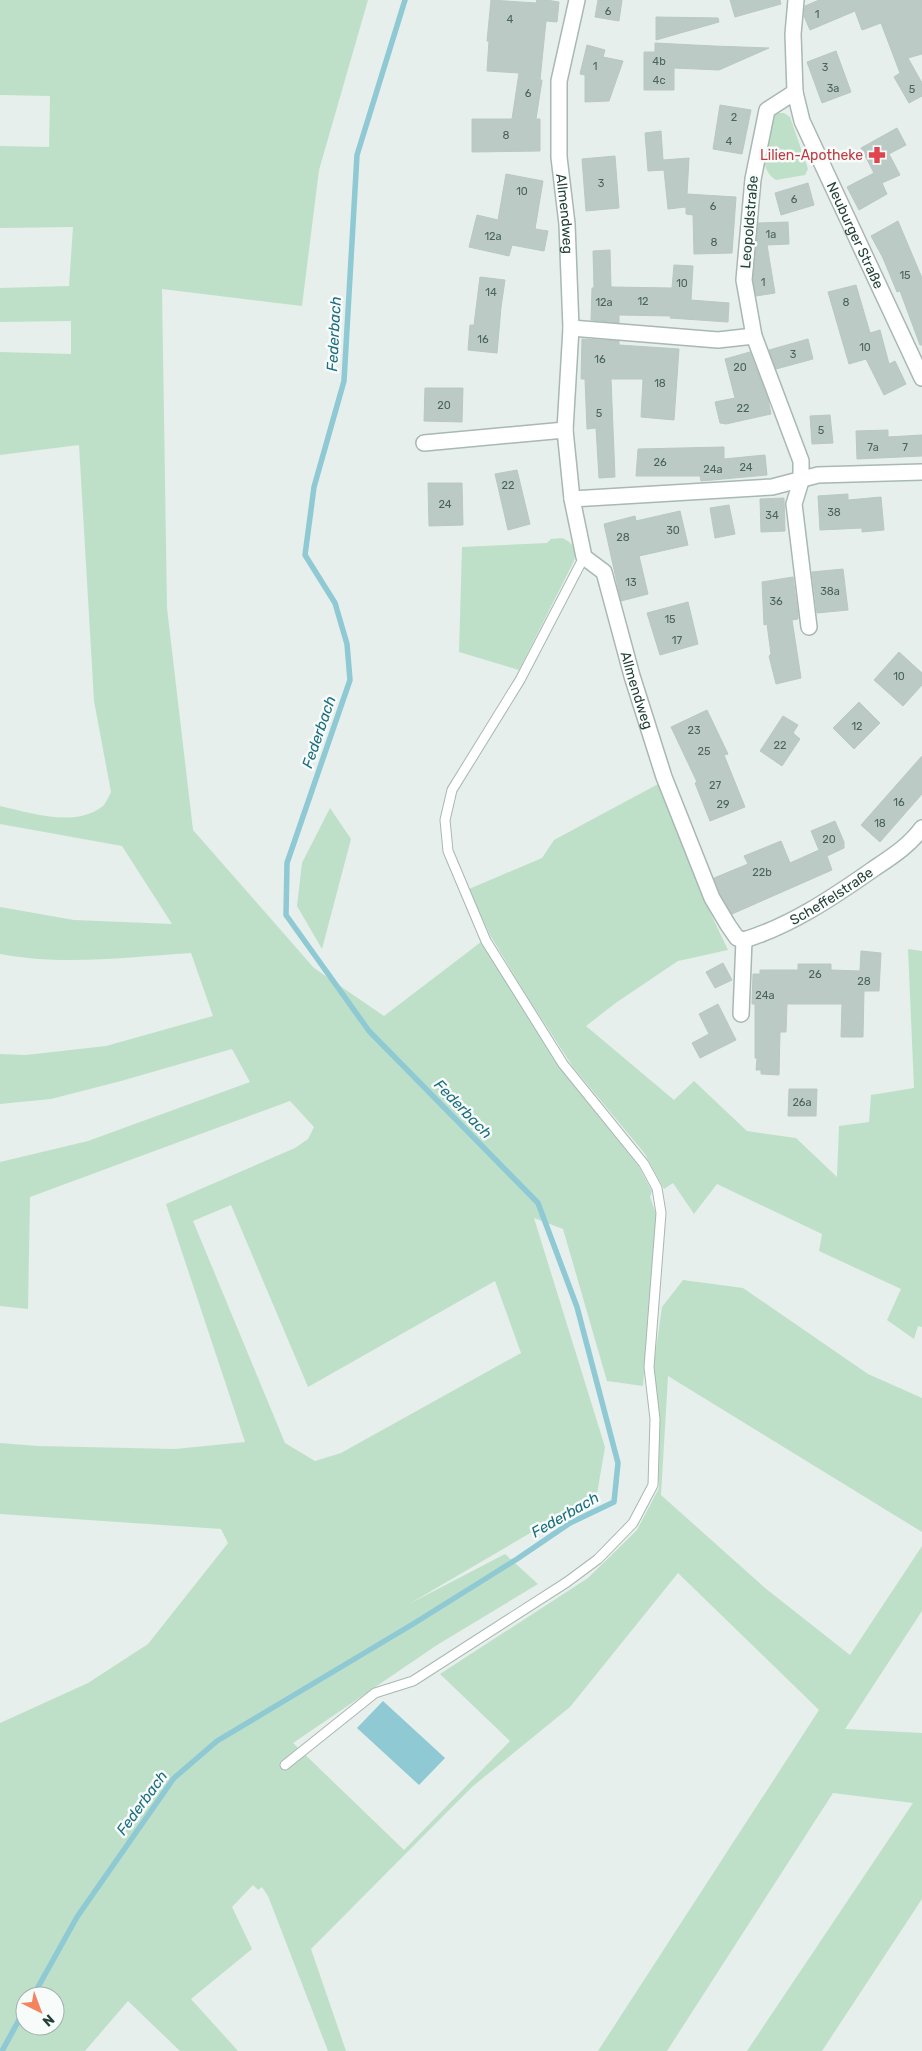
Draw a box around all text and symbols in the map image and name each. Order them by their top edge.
house number: 6 [605,5,612,18]
house number: 1 [815,8,819,21]
house number: 4 [507,13,514,26]
house number: 4b [652,55,666,68]
house number: 1 [593,60,597,73]
house number: 3 [822,61,829,74]
house number: 4c [653,74,665,87]
house number: 3a [827,82,839,95]
house number: 5 [909,83,916,96]
house number: 6 [525,87,532,100]
house number: 2 [731,111,737,124]
house number: 8 [503,129,510,142]
house number: 4 [726,135,733,148]
pharmacy icon: Lilien-Apotheke [867,145,887,165]
place label: Lilien-Apotheke [760,147,863,164]
street label: Allmendweg [552,173,576,254]
street label: Leopoldstraße [737,175,762,269]
house number: 3 [598,177,605,190]
street label: Neuburger Straße [823,179,887,292]
house number: 10 [516,185,528,198]
house number: 6 [791,193,798,206]
house number: 6 [710,200,717,213]
house number: 1a [766,228,776,241]
house number: 12a [484,230,502,243]
house number: 8 [711,236,718,249]
house number: 15 [899,269,911,282]
house number: 1 [761,276,765,289]
house number: 10 [676,277,688,290]
house number: 14 [485,286,497,299]
house number: 12 [637,295,649,308]
water label: Federbach [323,296,345,372]
house number: 12a [595,296,613,309]
house number: 8 [843,296,850,309]
house number: 16 [477,333,489,346]
house number: 10 [859,341,871,354]
house number: 3 [790,348,797,361]
house number: 16 [594,353,606,366]
house number: 20 [733,361,747,374]
house number: 18 [654,377,666,390]
house number: 20 [437,399,451,412]
house number: 22 [737,402,749,415]
house number: 5 [596,407,603,420]
house number: 5 [818,424,825,437]
house number: 7a [867,441,879,454]
house number: 7 [902,441,908,454]
house number: 26 [653,456,667,469]
house number: 24 [739,461,753,474]
house number: 24a [703,463,723,476]
house number: 22 [502,479,514,492]
house number: 24 [438,498,452,511]
house number: 38 [827,506,841,519]
house number: 34 [765,509,779,522]
house number: 30 [666,524,680,537]
house number: 28 [616,531,630,544]
house number: 13 [625,576,637,589]
house number: 38a [820,585,840,598]
house number: 36 [769,595,783,608]
house number: 15 [664,613,676,626]
house number: 17 [672,634,683,647]
street label: Allmendweg [617,650,656,731]
house number: 10 [893,670,905,683]
water label: Federbach [298,694,340,770]
house number: 12 [851,720,863,733]
house number: 23 [687,724,701,737]
house number: 22 [774,739,786,752]
house number: 25 [698,745,711,758]
house number: 27 [709,779,721,792]
house number: 16 [893,796,905,809]
house number: 29 [717,798,729,811]
house number: 18 [874,817,886,830]
house number: 20 [822,833,836,846]
street label: Scheffelstraße [787,864,877,929]
house number: 22b [752,866,772,879]
house number: 26 [808,968,822,981]
house number: 28 [857,975,871,988]
house number: 24a [755,989,775,1002]
water label: Federbach [430,1076,496,1142]
house number: 26a [792,1096,812,1109]
water label: Federbach [528,1488,602,1542]
water label: Federbach [113,1767,171,1839]
north arrow [15,1986,65,2036]
text: N [39,2011,58,2030]

